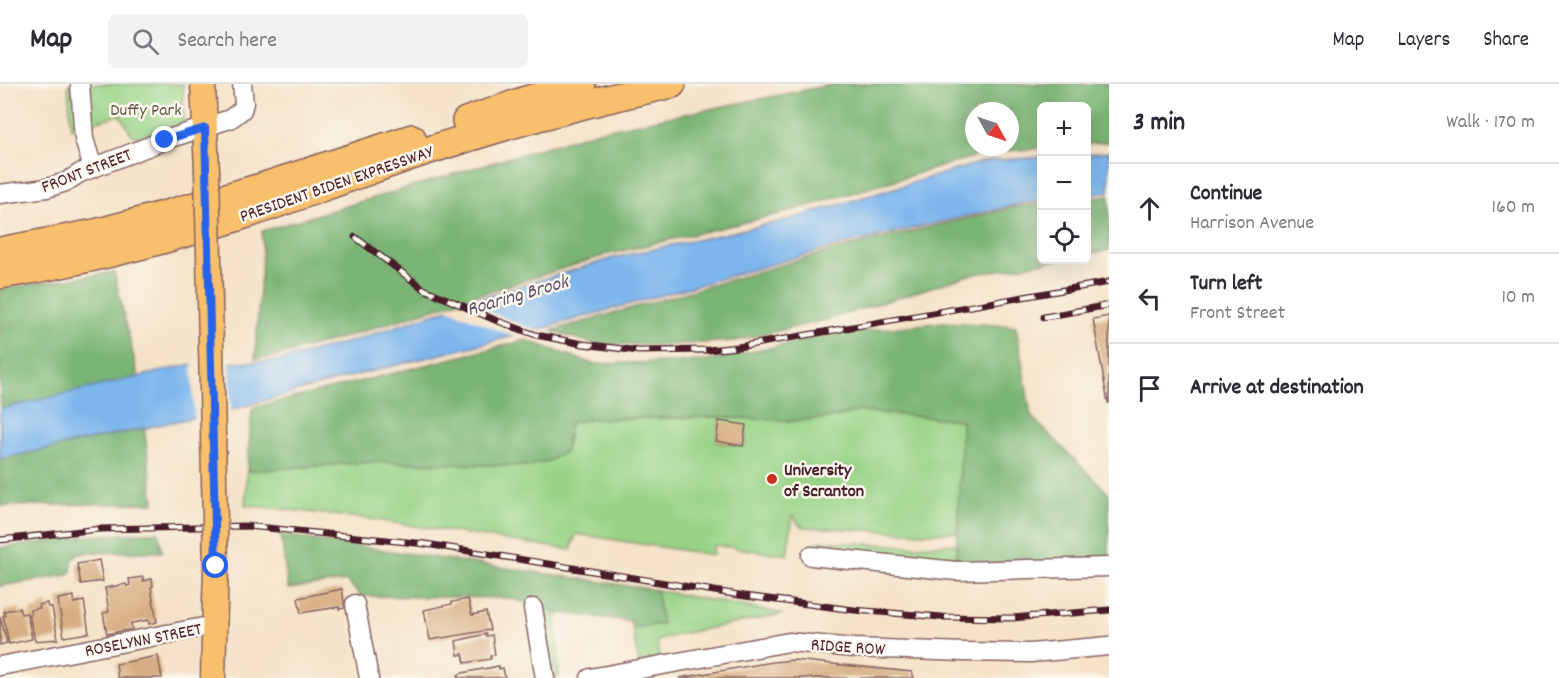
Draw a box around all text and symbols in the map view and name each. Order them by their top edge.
search box [108,14,528,68]
text: Map [30,21,72,61]
icon: search [129,25,162,58]
text: Search here [177,26,277,57]
text: Map [1333,26,1364,56]
text: Layers [1397,26,1450,56]
text: Share [1483,26,1529,56]
park label: Duffy Park [110,99,182,124]
north arrow [965,102,1019,156]
map controls [1037,102,1091,264]
button: + [1037,102,1091,156]
text: 3 min [1133,105,1185,142]
text: Walk · 170 m [1446,109,1535,137]
route end [151,126,177,152]
street label: PRESIDENT BIDEN EXPRESSWAY [237,140,438,230]
street label: FRONT STREET [38,144,136,201]
button: − [1037,156,1091,210]
text: Continue [1190,179,1262,210]
icon: ahead [1133,192,1166,225]
text: 160 m [1492,194,1535,222]
button: locate [1037,210,1091,264]
text: Harrison Avenue [1190,210,1314,238]
water label: Roaring Brook [464,269,574,325]
text: Turn left [1190,269,1262,300]
icon: left [1133,282,1166,315]
text: 10 m [1501,284,1535,312]
text: Front Street [1190,300,1285,328]
icon: arrive [1133,372,1166,405]
text: Arrive at destination [1190,373,1364,404]
place label: University of Scranton [784,459,864,505]
marker: University of Scranton [765,472,779,486]
route start [202,552,228,578]
street label: ROSELYNN STREET [83,618,204,665]
street label: RIDGE ROW [810,633,886,664]

